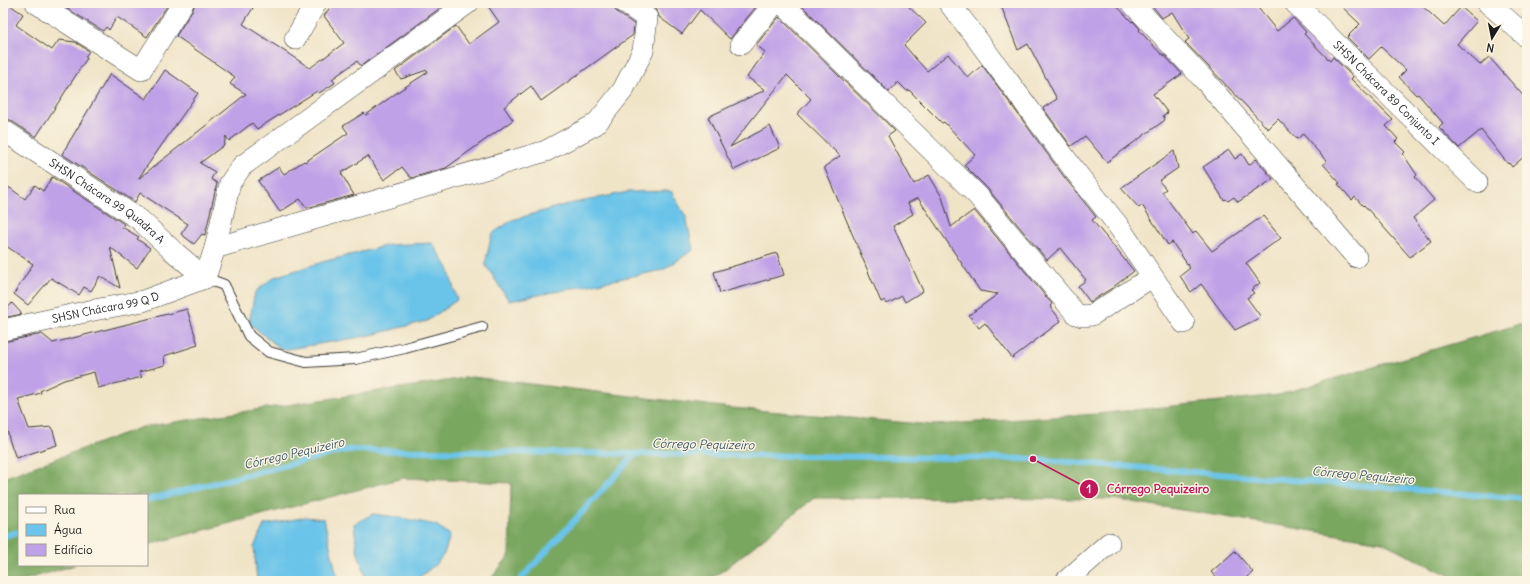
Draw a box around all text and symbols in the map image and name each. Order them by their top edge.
north arrow [1472,18,1512,58]
street label: SHSN Chácara 89 Conjunto I [1330,38,1442,148]
text: N [1485,40,1495,55]
street label: SHSN Chácara 99 Quadra A [47,155,168,246]
street label: SHSN Chácara 99 Q D [51,289,161,326]
water label: Córrego Pequizeiro [242,434,347,472]
water label: Córrego Pequizeiro [652,436,756,452]
water label: Córrego Pequizeiro [1311,463,1416,487]
callout: Córrego Pequizeiro [1079,477,1217,501]
text: 1 [1087,481,1091,496]
text: Córrego Pequizeiro [1107,481,1209,497]
legend [18,494,148,566]
text: Rua [54,502,76,517]
text: Água [54,522,82,537]
text: Edifício [54,542,93,557]

